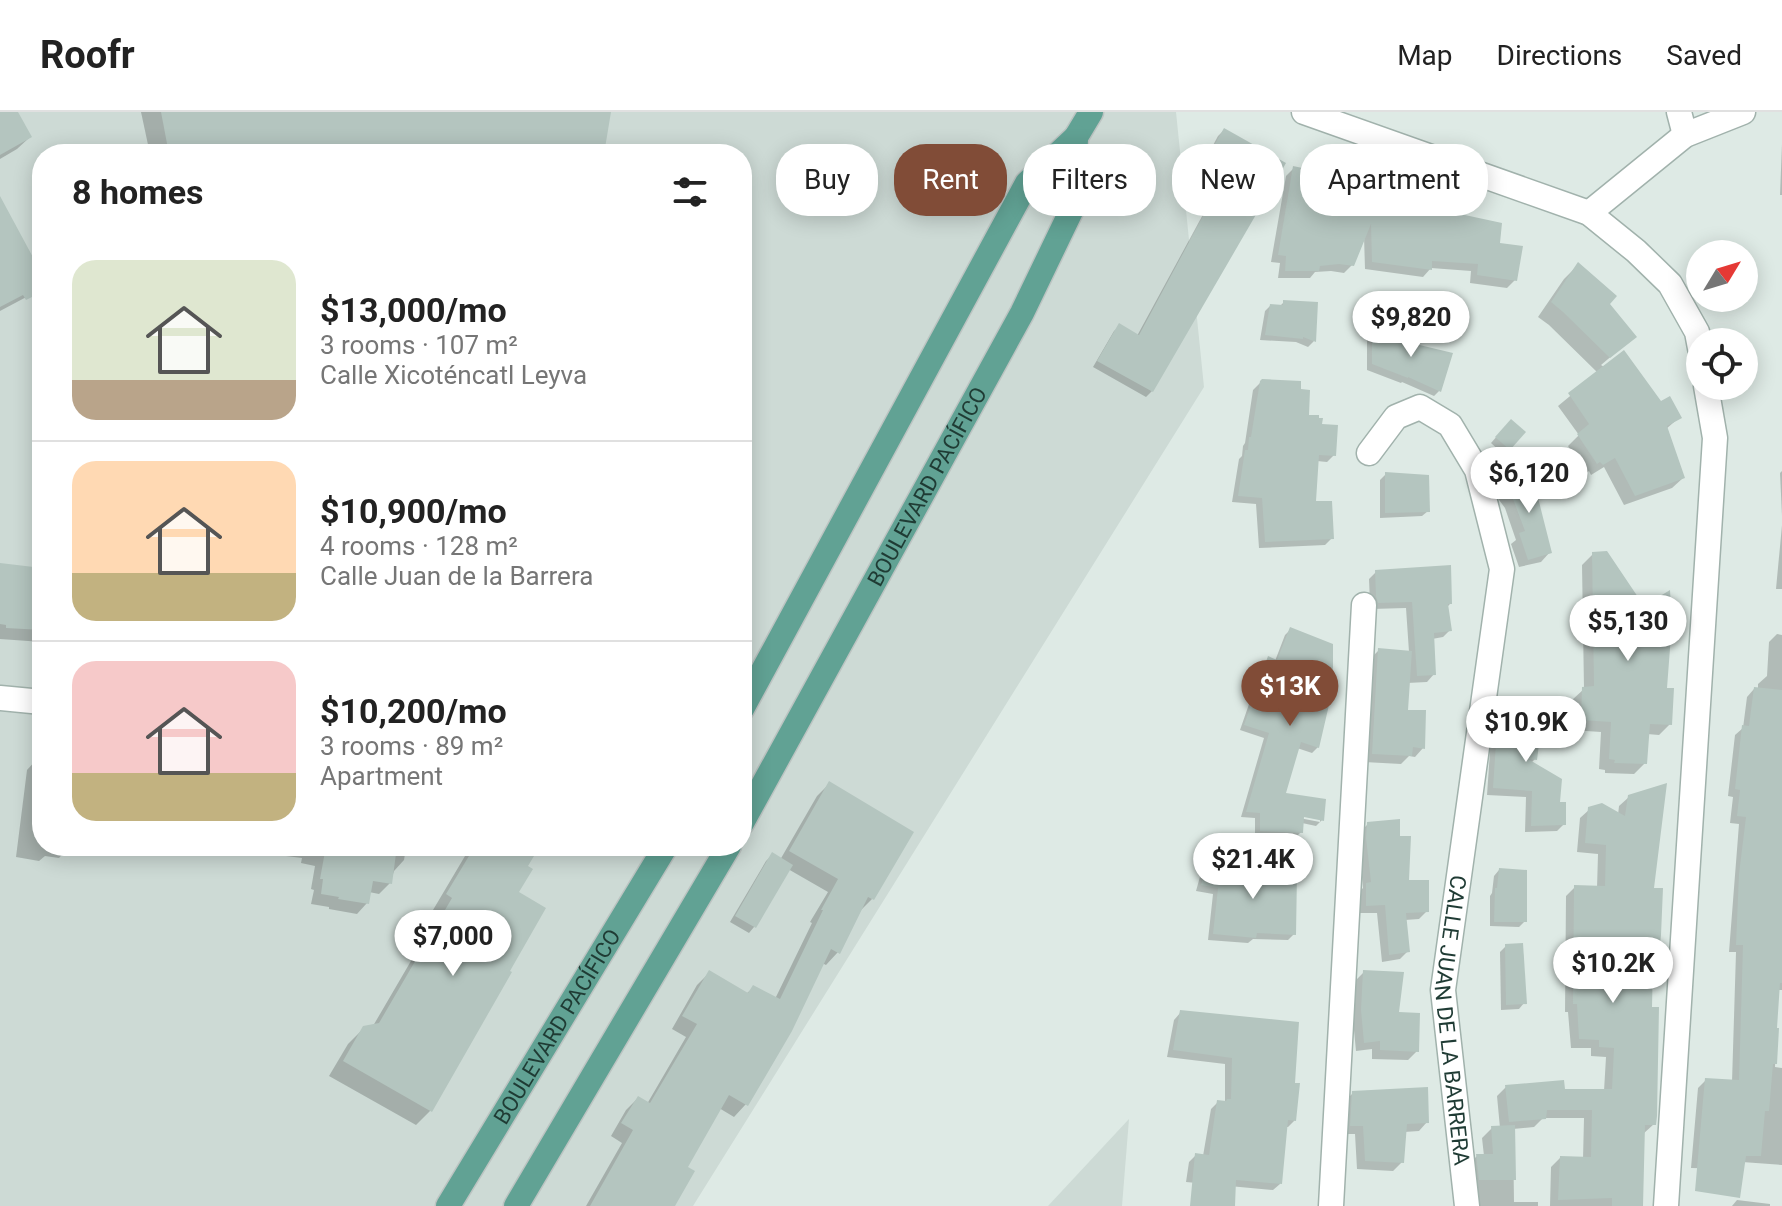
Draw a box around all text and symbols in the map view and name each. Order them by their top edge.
text: Roofr [40,33,135,77]
text: Map [1397,39,1453,72]
text: Directions [1497,39,1622,72]
text: Saved [1666,39,1742,72]
chip: Buy [776,144,878,216]
chip: Rent [894,144,1007,216]
chip: Filters [1023,144,1156,216]
chip: New [1172,144,1284,216]
chip: Apartment [1300,144,1488,216]
icon: filters [668,170,712,214]
text: 8 homes [72,172,203,212]
north arrow [1686,240,1758,312]
map controls [1686,240,1758,400]
text: $13,000/mo [320,290,507,330]
pin: $9,820 [1346,291,1476,359]
icon: home [136,292,232,388]
text: $9,820 [1371,302,1451,332]
button: locate [1686,328,1758,400]
text: 3 rooms · 107 m² [320,330,518,360]
text: Calle Xicoténcatl Leyva [320,360,587,390]
street label: BOULEVARD PACÍFICO [863,383,992,590]
pin: $6,120 [1464,447,1594,515]
text: $6,120 [1489,458,1569,488]
text: $10,900/mo [320,491,507,531]
icon: home [136,493,232,589]
text: 4 rooms · 128 m² [320,531,518,561]
text: Calle Juan de la Barrera [320,561,593,591]
pin: $5,130 [1563,595,1693,663]
text: $5,130 [1588,606,1668,636]
pin: $13K [1243,660,1337,728]
text: $13K [1259,671,1321,701]
text: $10,200/mo [320,691,507,731]
icon: home [136,693,232,789]
pin: $10.9K [1461,696,1591,764]
text: $10.9K [1484,707,1568,737]
text: 3 rooms · 89 m² [320,731,503,761]
text: Apartment [320,761,443,791]
pin: $21.4K [1188,833,1318,901]
text: $21.4K [1211,844,1295,874]
street label: CALLE JUAN DE LA BARRERA [1430,874,1474,1167]
pin: $7,000 [388,910,518,978]
text: $7,000 [413,921,493,951]
street label: BOULEVARD PACÍFICO [489,925,626,1129]
pin: $10.2K [1548,937,1678,1005]
text: $10.2K [1571,948,1655,978]

